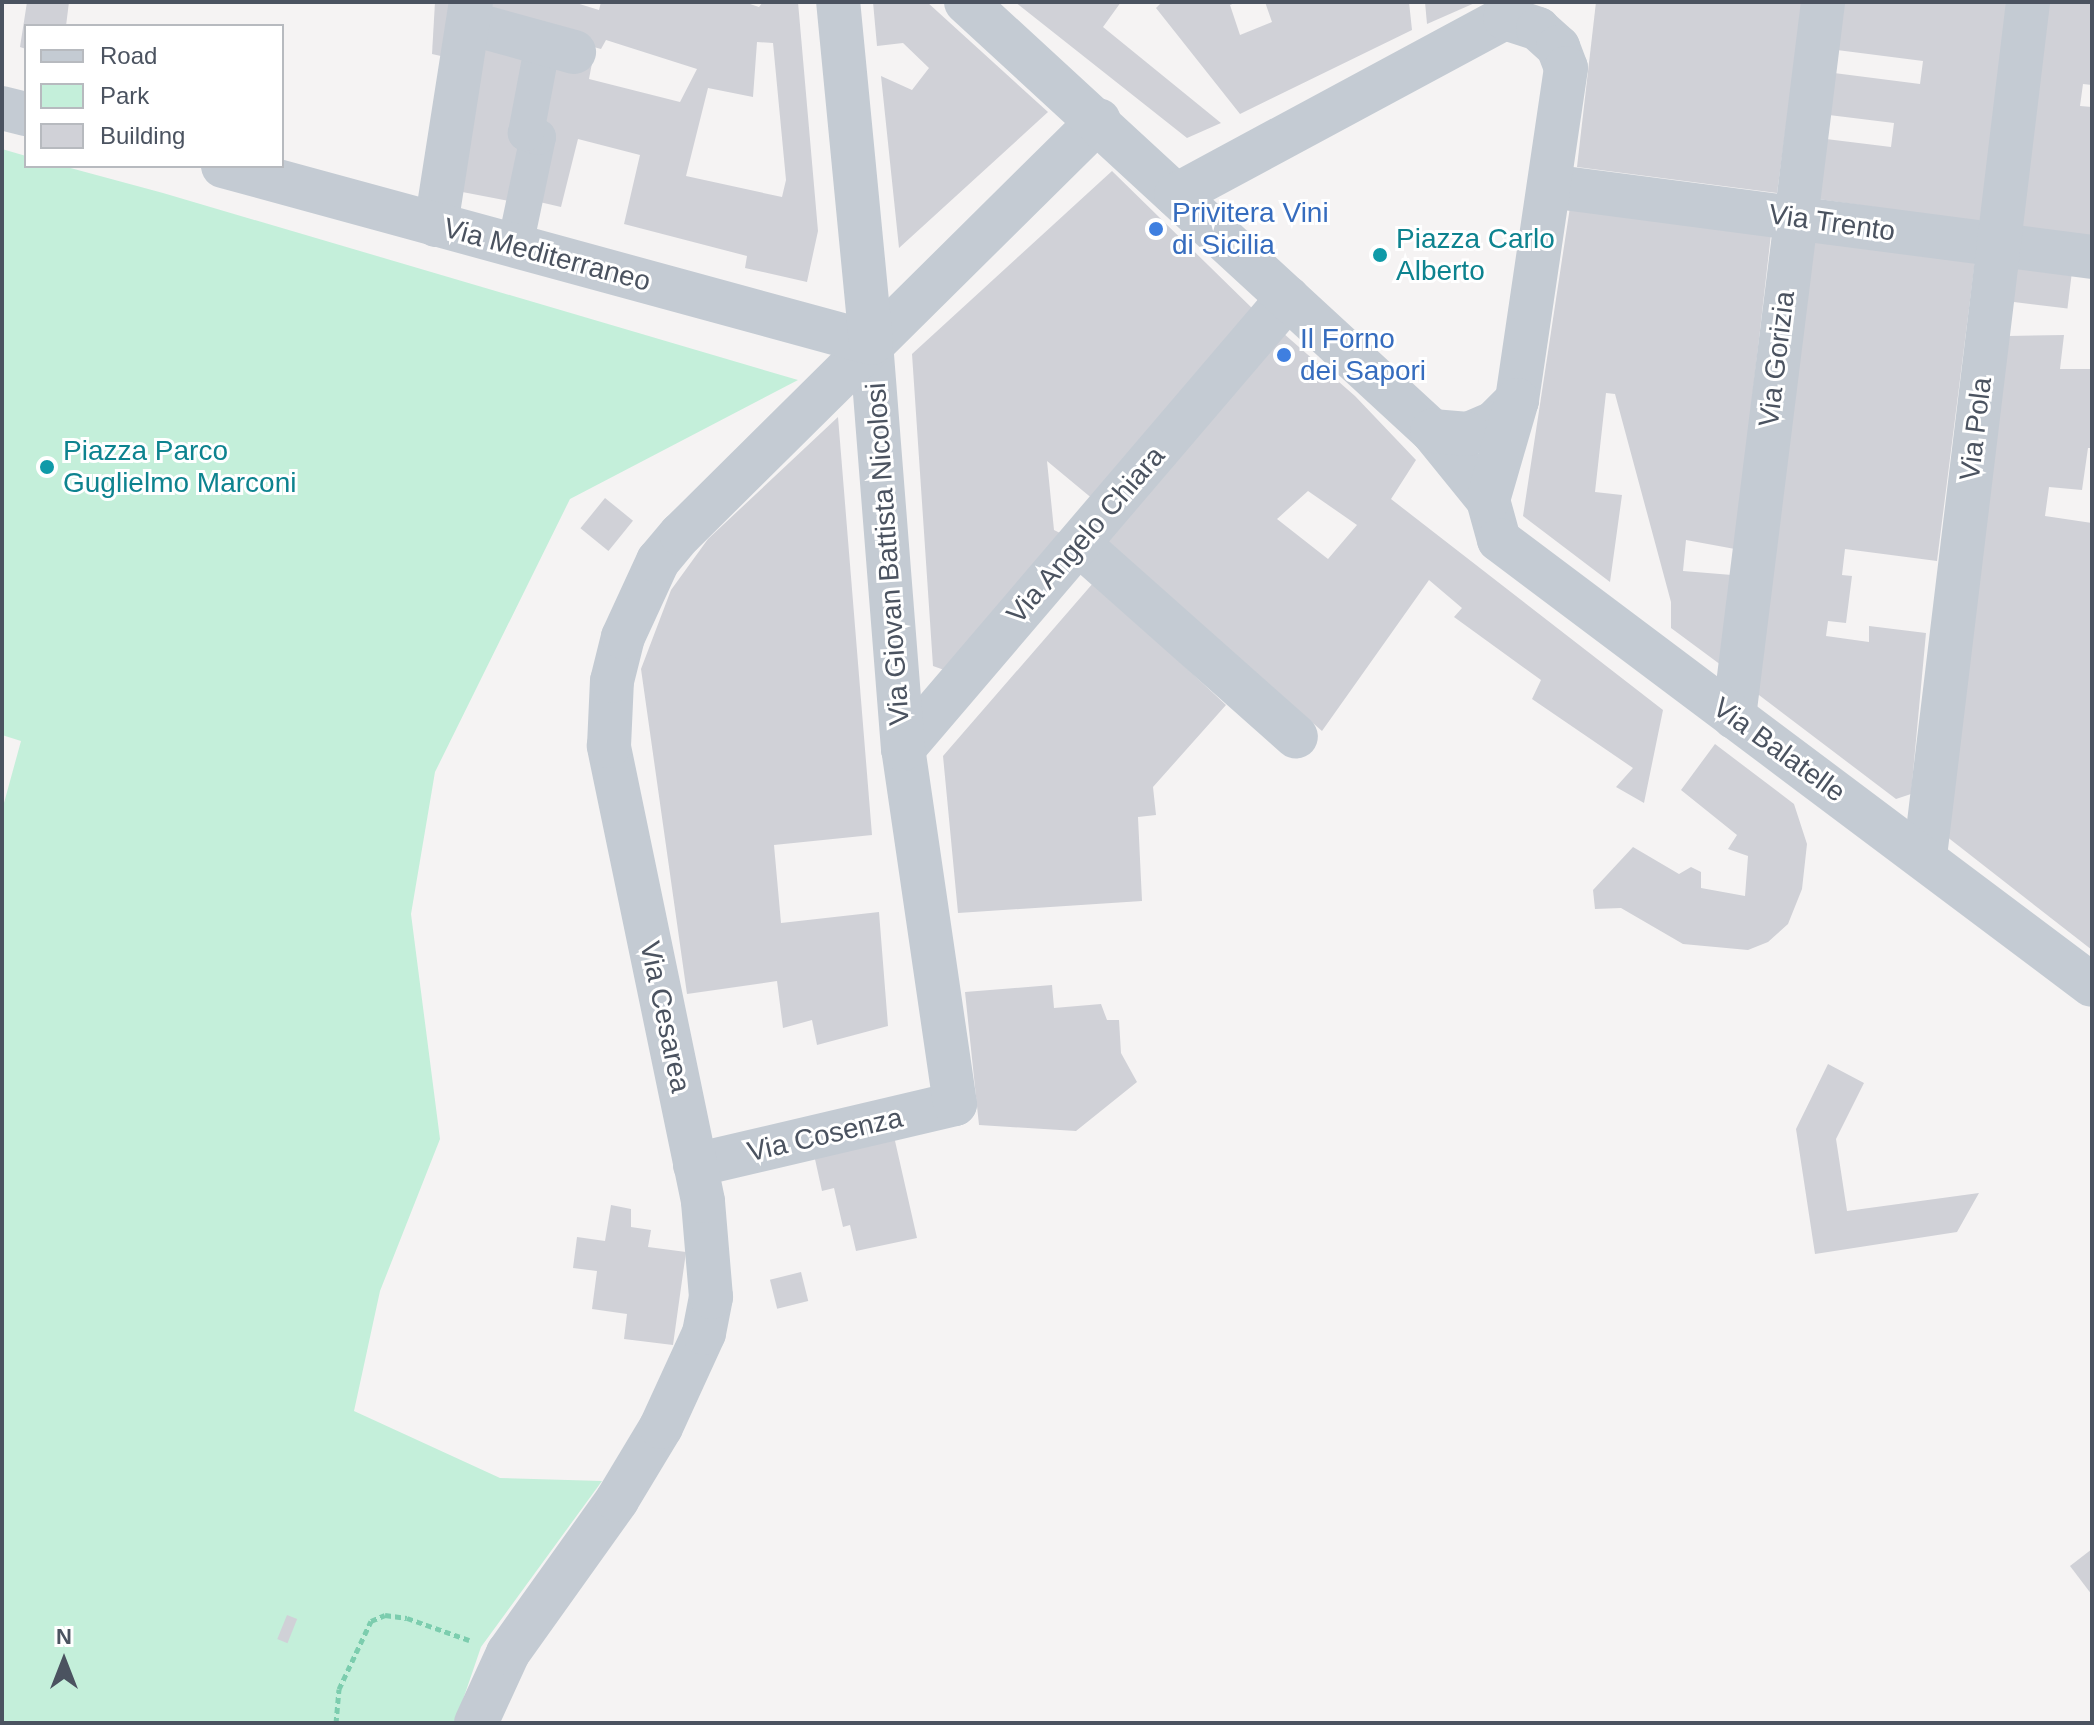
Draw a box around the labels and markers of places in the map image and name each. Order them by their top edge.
place label: Privitera Vini di Sicilia [1172,196,1329,262]
marker: Privitera Vini di Sicilia [1147,220,1165,238]
place label: Piazza Carlo Alberto [1396,222,1555,288]
marker: Piazza Carlo Alberto [1371,246,1389,264]
place label: Il Forno dei Sapori [1300,322,1426,388]
marker: Il Forno dei Sapori [1275,346,1293,364]
place label: Piazza Parco Guglielmo Marconi [63,434,296,500]
marker: Piazza Parco Guglielmo Marconi [38,458,56,476]

